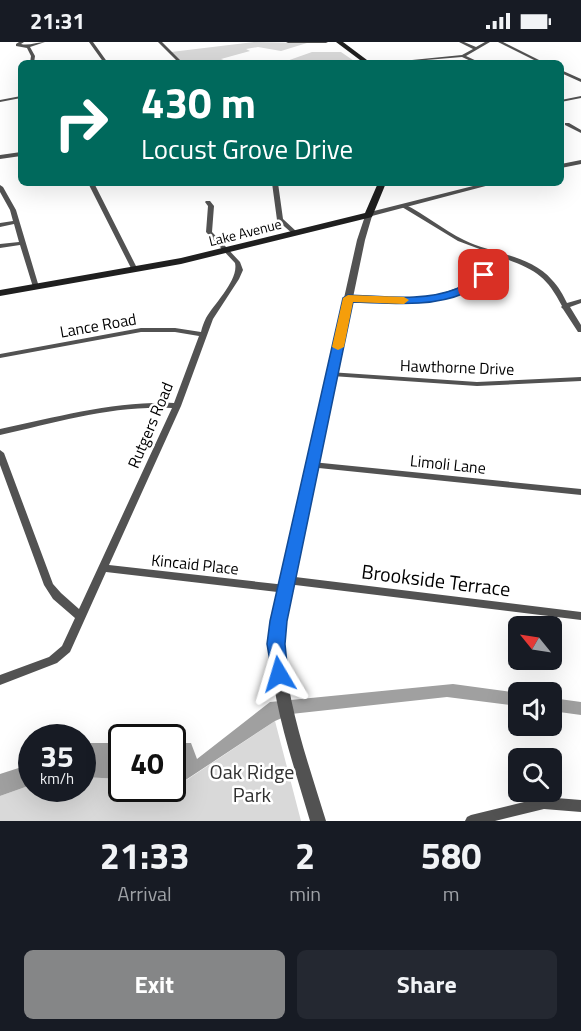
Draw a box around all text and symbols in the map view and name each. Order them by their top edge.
text: 21:31 [30,4,85,38]
text: 430 m [141,70,256,134]
icon: right [42,84,120,162]
text: Locust Grove Drive [141,128,353,169]
street label: Lake Avenue [206,213,284,251]
pin [458,249,509,300]
icon: arrive [467,258,500,291]
street label: Lance Road [58,306,138,344]
street label: Hawthorne Drive [399,353,515,381]
street label: Rutgers Road [121,378,179,472]
street label: Limoli Lane [409,448,487,480]
street label: Kincaid Place [150,547,240,581]
street label: Brookside Terrace [360,555,512,605]
north arrow [508,616,562,670]
map controls [508,616,562,802]
position arrow [247,642,311,706]
button: sound [508,682,562,736]
speed limit sign: 40 [108,724,186,802]
text: 35 [40,733,74,779]
button: search [508,748,562,802]
park label: Oak Ridge Park [210,756,294,810]
text: km/h [40,767,74,790]
text: 21:33 [100,828,190,883]
text: 2 [295,828,315,883]
text: 580 [421,828,481,883]
text: Arrival [118,878,172,909]
text: min [289,878,321,909]
text: m [443,878,459,909]
button: Exit [24,950,285,1019]
button: Share [297,950,557,1019]

